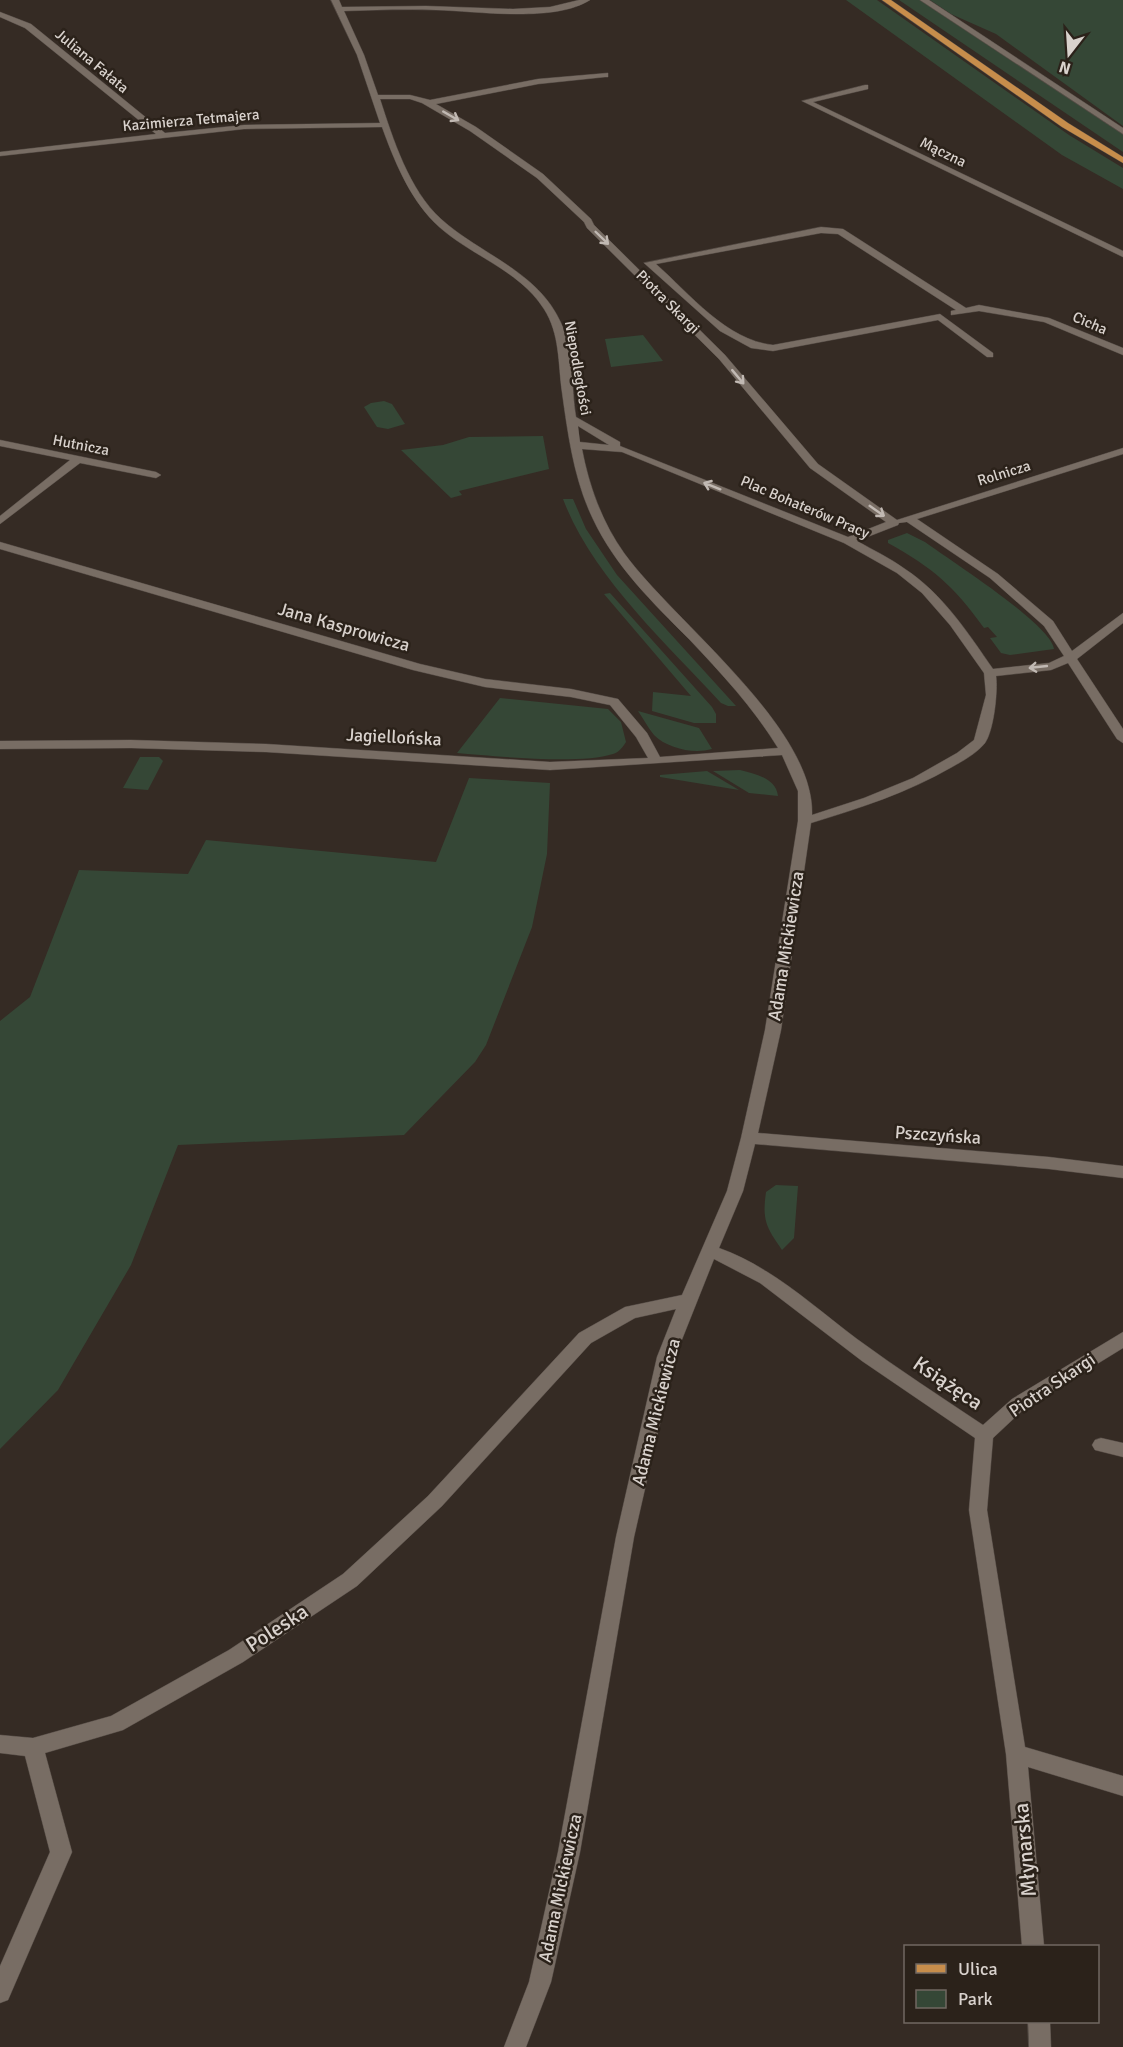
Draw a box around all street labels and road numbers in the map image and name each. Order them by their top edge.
street label: Juliana Fałata [52,25,132,97]
street label: Kazimierza Tetmajera [122,105,260,135]
street label: Mączna [917,133,969,171]
street label: Piotra Skargi [632,266,704,338]
street label: Cicha [1070,308,1110,338]
street label: Niepodległości [561,319,595,417]
street label: Hutnicza [51,431,111,459]
street label: Rolnicza [975,456,1033,490]
street label: Plac Bohaterów Pracy [738,472,872,542]
street label: Jana Kasprowicza [276,598,412,656]
street label: Jagiellońska [346,724,442,750]
street label: Adama Mickiewicza [763,870,809,1022]
street label: Pszczyńska [894,1121,982,1149]
street label: Adama Mickiewicza [627,1336,685,1488]
street label: Piotra Skargi [1005,1348,1099,1422]
street label: Książęca [908,1350,988,1416]
street label: Poleska [241,1598,313,1658]
street label: Młynarska [1008,1802,1042,1898]
street label: Adama Mickiewicza [534,1812,586,1964]

